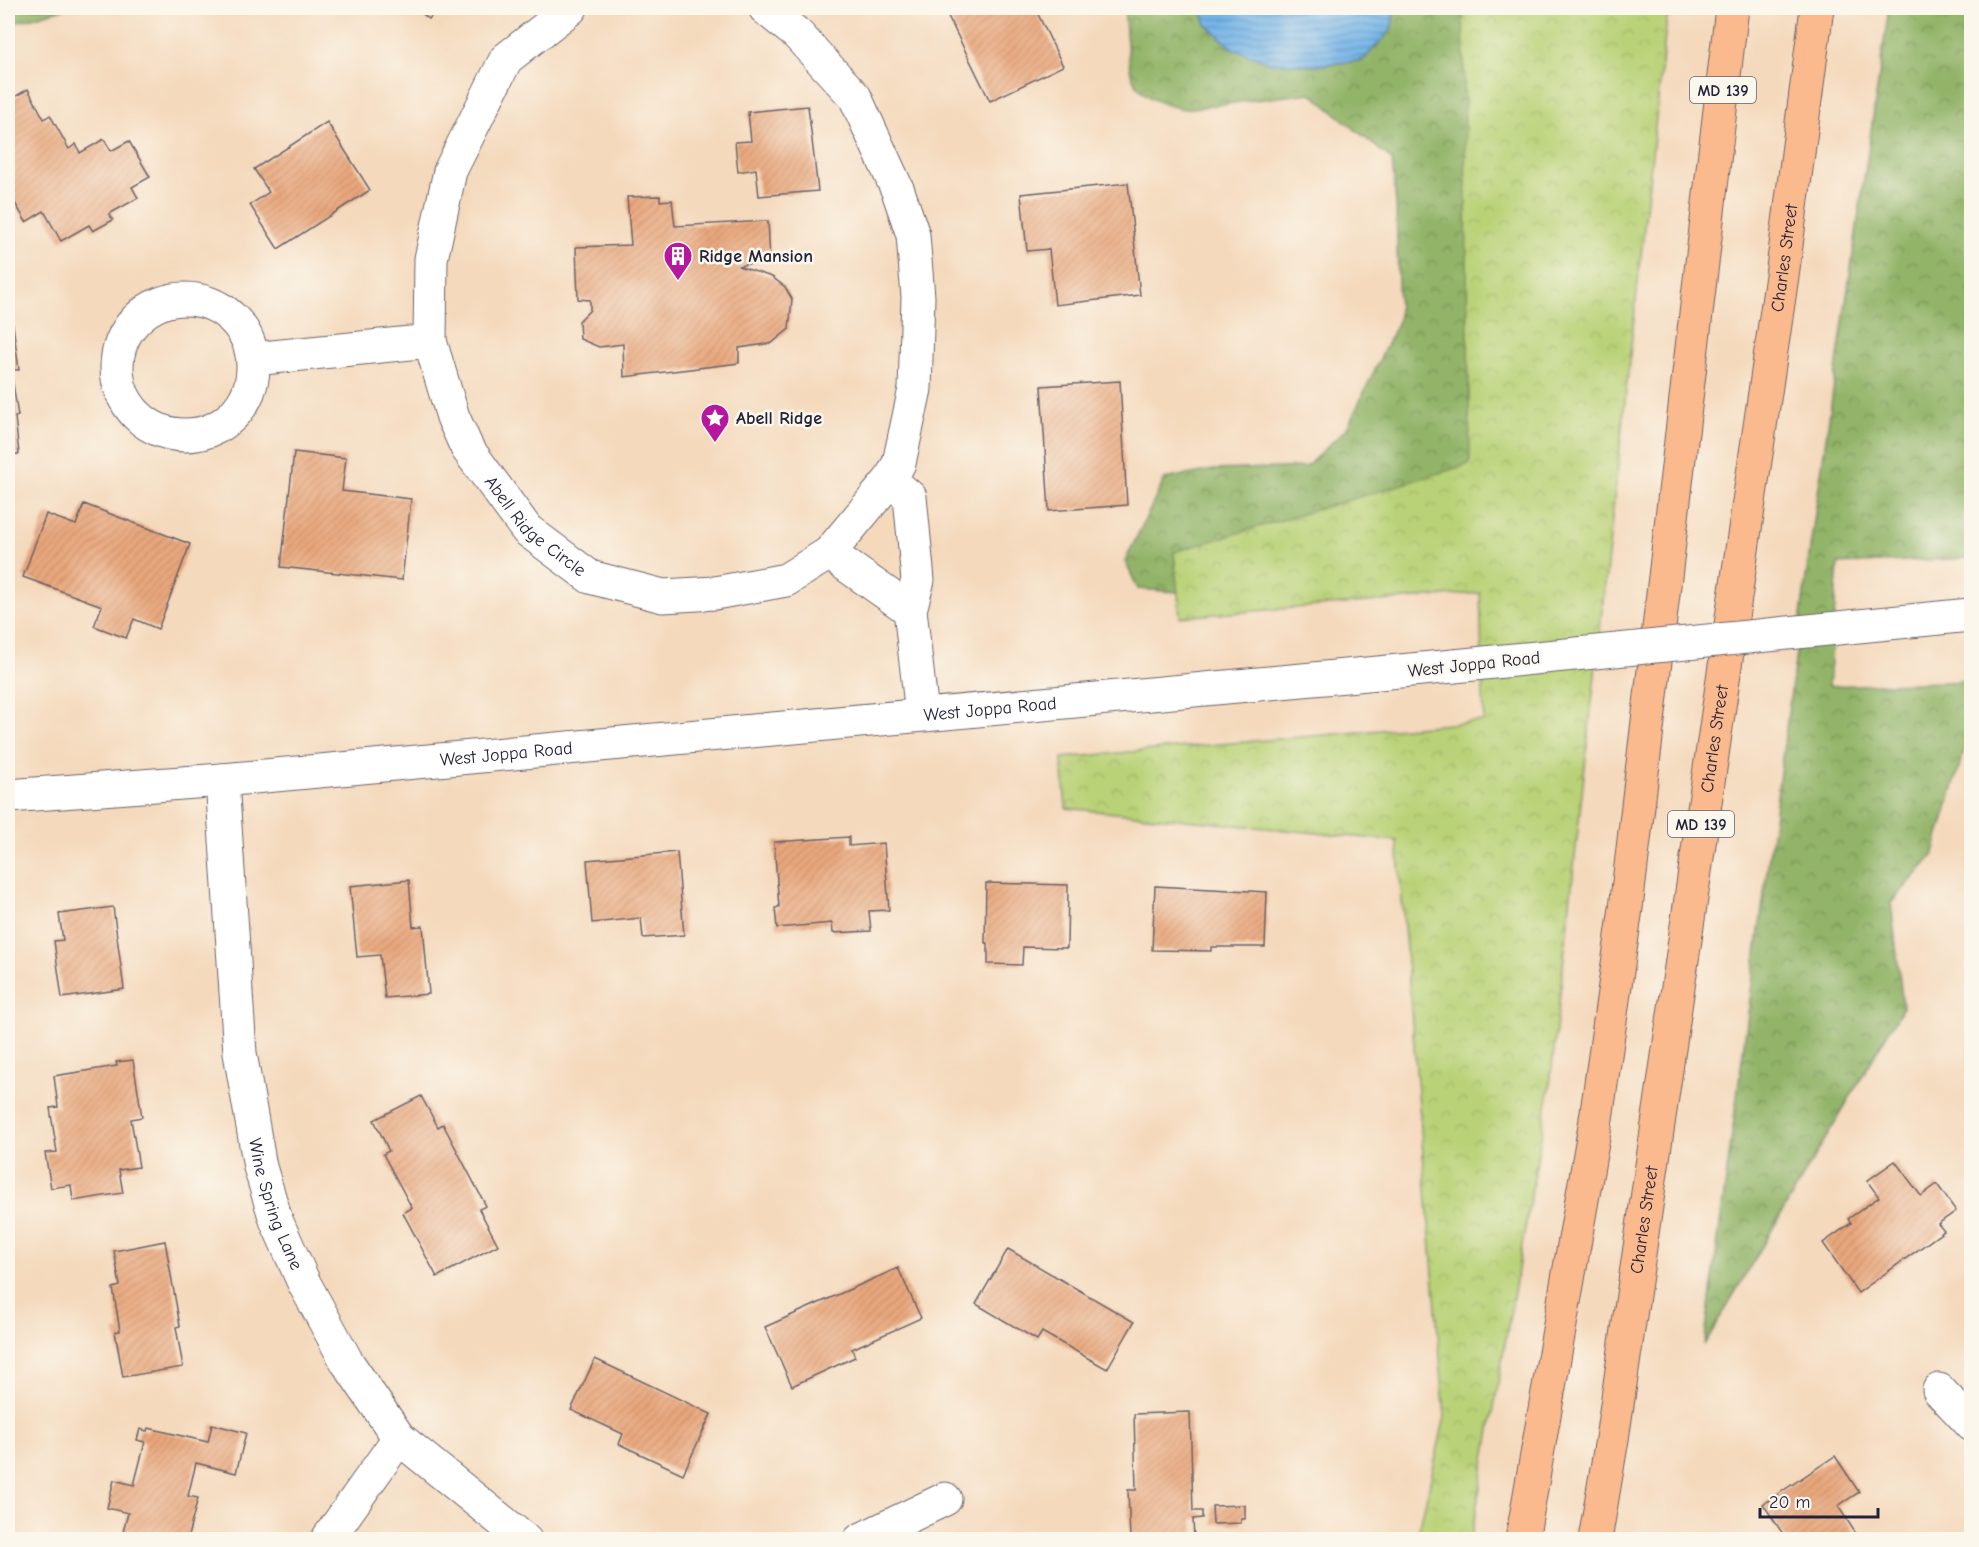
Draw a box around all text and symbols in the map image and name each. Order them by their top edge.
road number: MD 139 [1690,77,1756,103]
street label: Charles Street [1767,202,1802,313]
building icon: Ridge Mansion [662,240,694,282]
place label: Ridge Mansion [699,246,813,267]
place icon: Abell Ridge [699,402,731,444]
place label: Abell Ridge [736,408,822,429]
street label: Abell Ridge Circle [480,472,590,581]
street label: West Joppa Road [1407,647,1541,682]
street label: Charles Street [1697,683,1733,794]
street label: West Joppa Road [923,693,1057,726]
street label: West Joppa Road [439,738,574,771]
road number: MD 139 [1668,811,1734,837]
street label: Wine Spring Lane [244,1136,307,1273]
street label: Charles Street [1626,1164,1663,1275]
scale bar [1760,1481,1878,1519]
text: 20 m [1769,1492,1810,1513]

